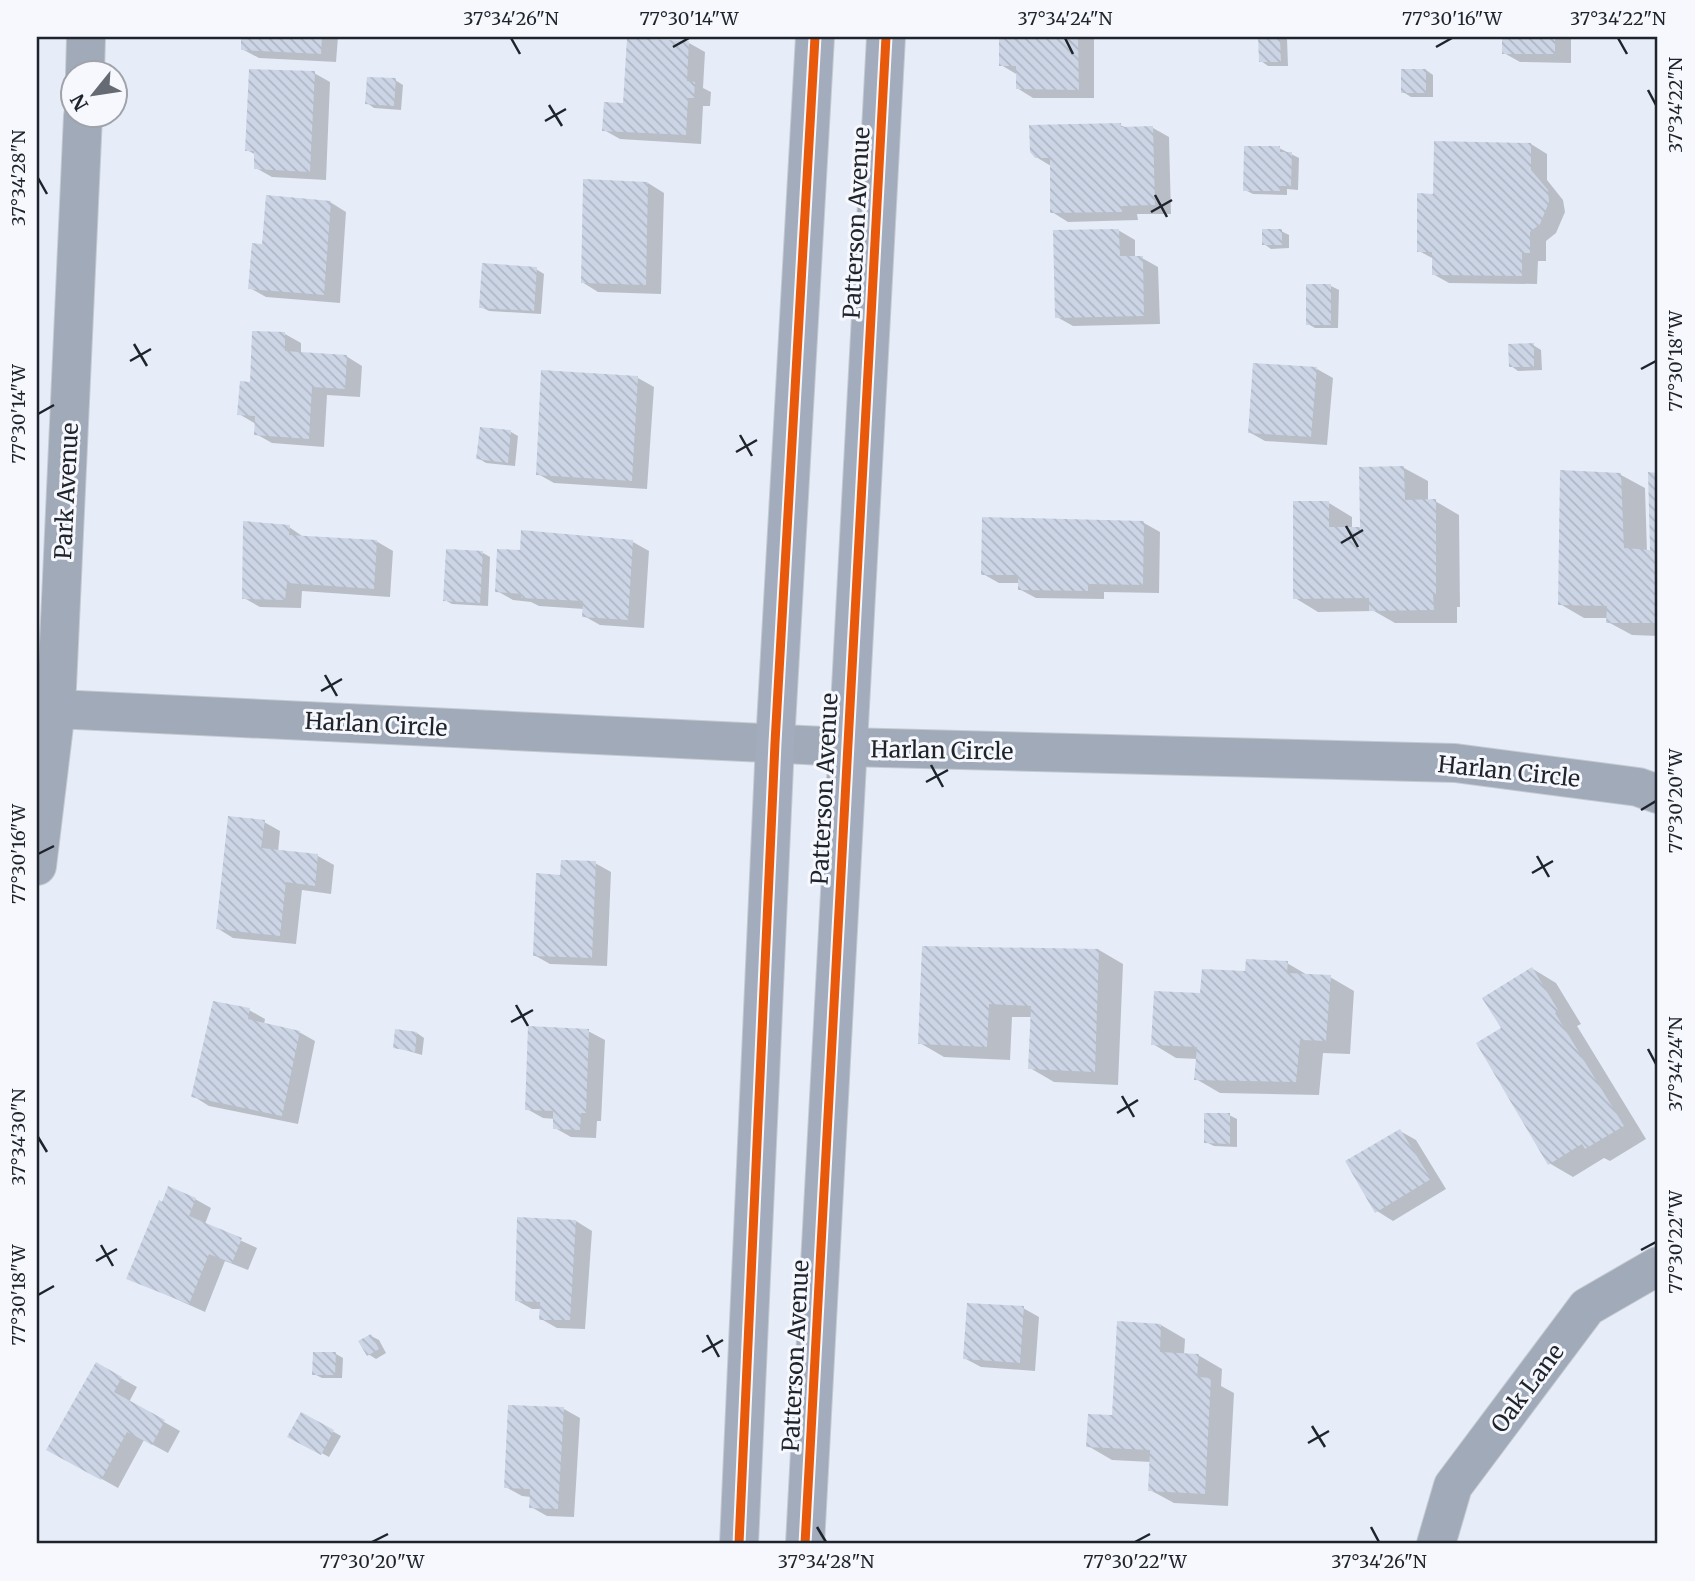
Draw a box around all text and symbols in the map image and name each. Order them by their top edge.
text: 37°34'26"N [463,7,559,30]
text: 77°30'14"W [639,7,740,30]
text: 37°34'24"N [1018,7,1112,30]
text: 77°30'16"W [1402,7,1503,30]
text: 37°34'22"N [1570,7,1666,30]
text: 37°34'22"N [1664,57,1687,153]
north arrow [60,60,130,130]
text: N [65,90,93,115]
street label: Patterson Avenue [836,126,876,320]
text: 37°34'28"N [7,130,30,226]
text: 77°30'18"W [1664,310,1687,411]
text: 77°30'14"W [7,363,30,464]
street label: Park Avenue [48,422,84,560]
street label: Patterson Avenue [804,692,844,886]
street label: Harlan Circle [304,706,448,742]
street label: Harlan Circle [870,734,1014,766]
text: 77°30'20"W [1664,748,1687,853]
street label: Harlan Circle [1436,749,1582,793]
text: 77°30'16"W [7,803,30,904]
text: 37°34'24"N [1664,1017,1687,1111]
text: 37°34'30"N [7,1088,30,1185]
text: 77°30'22"W [1664,1189,1687,1294]
text: 77°30'18"W [7,1244,30,1345]
street label: Patterson Avenue [775,1259,815,1453]
street label: Oak Lane [1484,1338,1570,1438]
text: 77°30'20"W [320,1550,425,1573]
text: 37°34'28"N [778,1550,874,1573]
text: 77°30'22"W [1083,1550,1188,1573]
text: 37°34'26"N [1331,1550,1427,1573]

